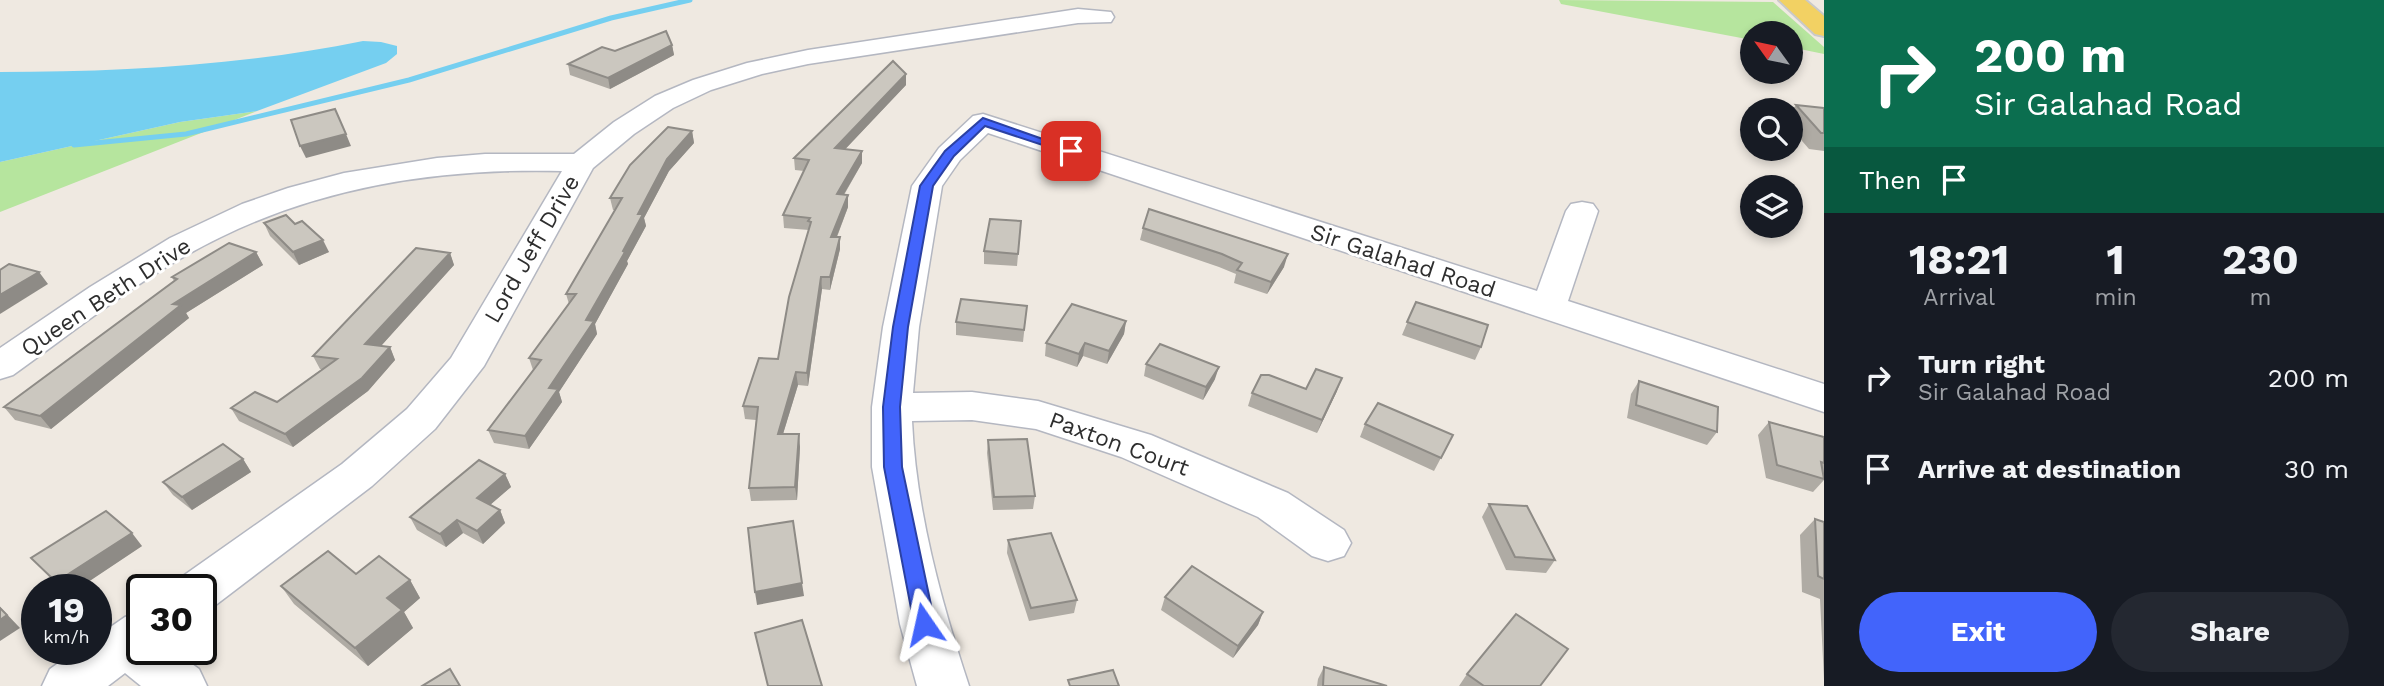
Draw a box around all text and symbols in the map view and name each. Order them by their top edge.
north arrow [1740,21,1802,84]
map controls [1740,21,1803,238]
text: 200 m [1974,26,2126,84]
icon: right [1859,28,1950,119]
text: Sir Galahad Road [1974,85,2242,123]
button: search [1740,98,1803,161]
pin [1041,121,1101,181]
icon: arrive [1052,132,1090,170]
icon: arrive [1935,161,1973,199]
text: Then [1859,165,1921,195]
street label: Lord Jeff Drive [479,170,585,328]
button: layers [1740,175,1803,238]
street label: Sir Galahad Road [1307,218,1499,304]
street label: Queen Beth Drive [16,232,196,362]
text: 18:21 [1909,235,2009,284]
text: 1 [2107,235,2125,284]
text: 230 [2222,235,2299,284]
text: Arrival [1923,284,1995,311]
text: min [2094,284,2137,311]
text: m [2249,284,2271,311]
text: Turn right [1918,349,2045,379]
icon: right [1859,359,1897,397]
text: 200 m [2268,363,2349,393]
text: Sir Galahad Road [1918,379,2111,406]
street label: Paxton Court [1045,406,1193,482]
icon: arrive [1859,450,1897,488]
text: Arrive at destination [1918,454,2181,484]
text: 30 m [2284,454,2349,484]
speed limit sign: 30 [126,574,217,665]
position arrow [887,587,961,661]
text: 19 [48,589,85,631]
button: Exit [1859,592,2097,672]
button: Share [2111,592,2349,672]
text: km/h [43,626,90,647]

